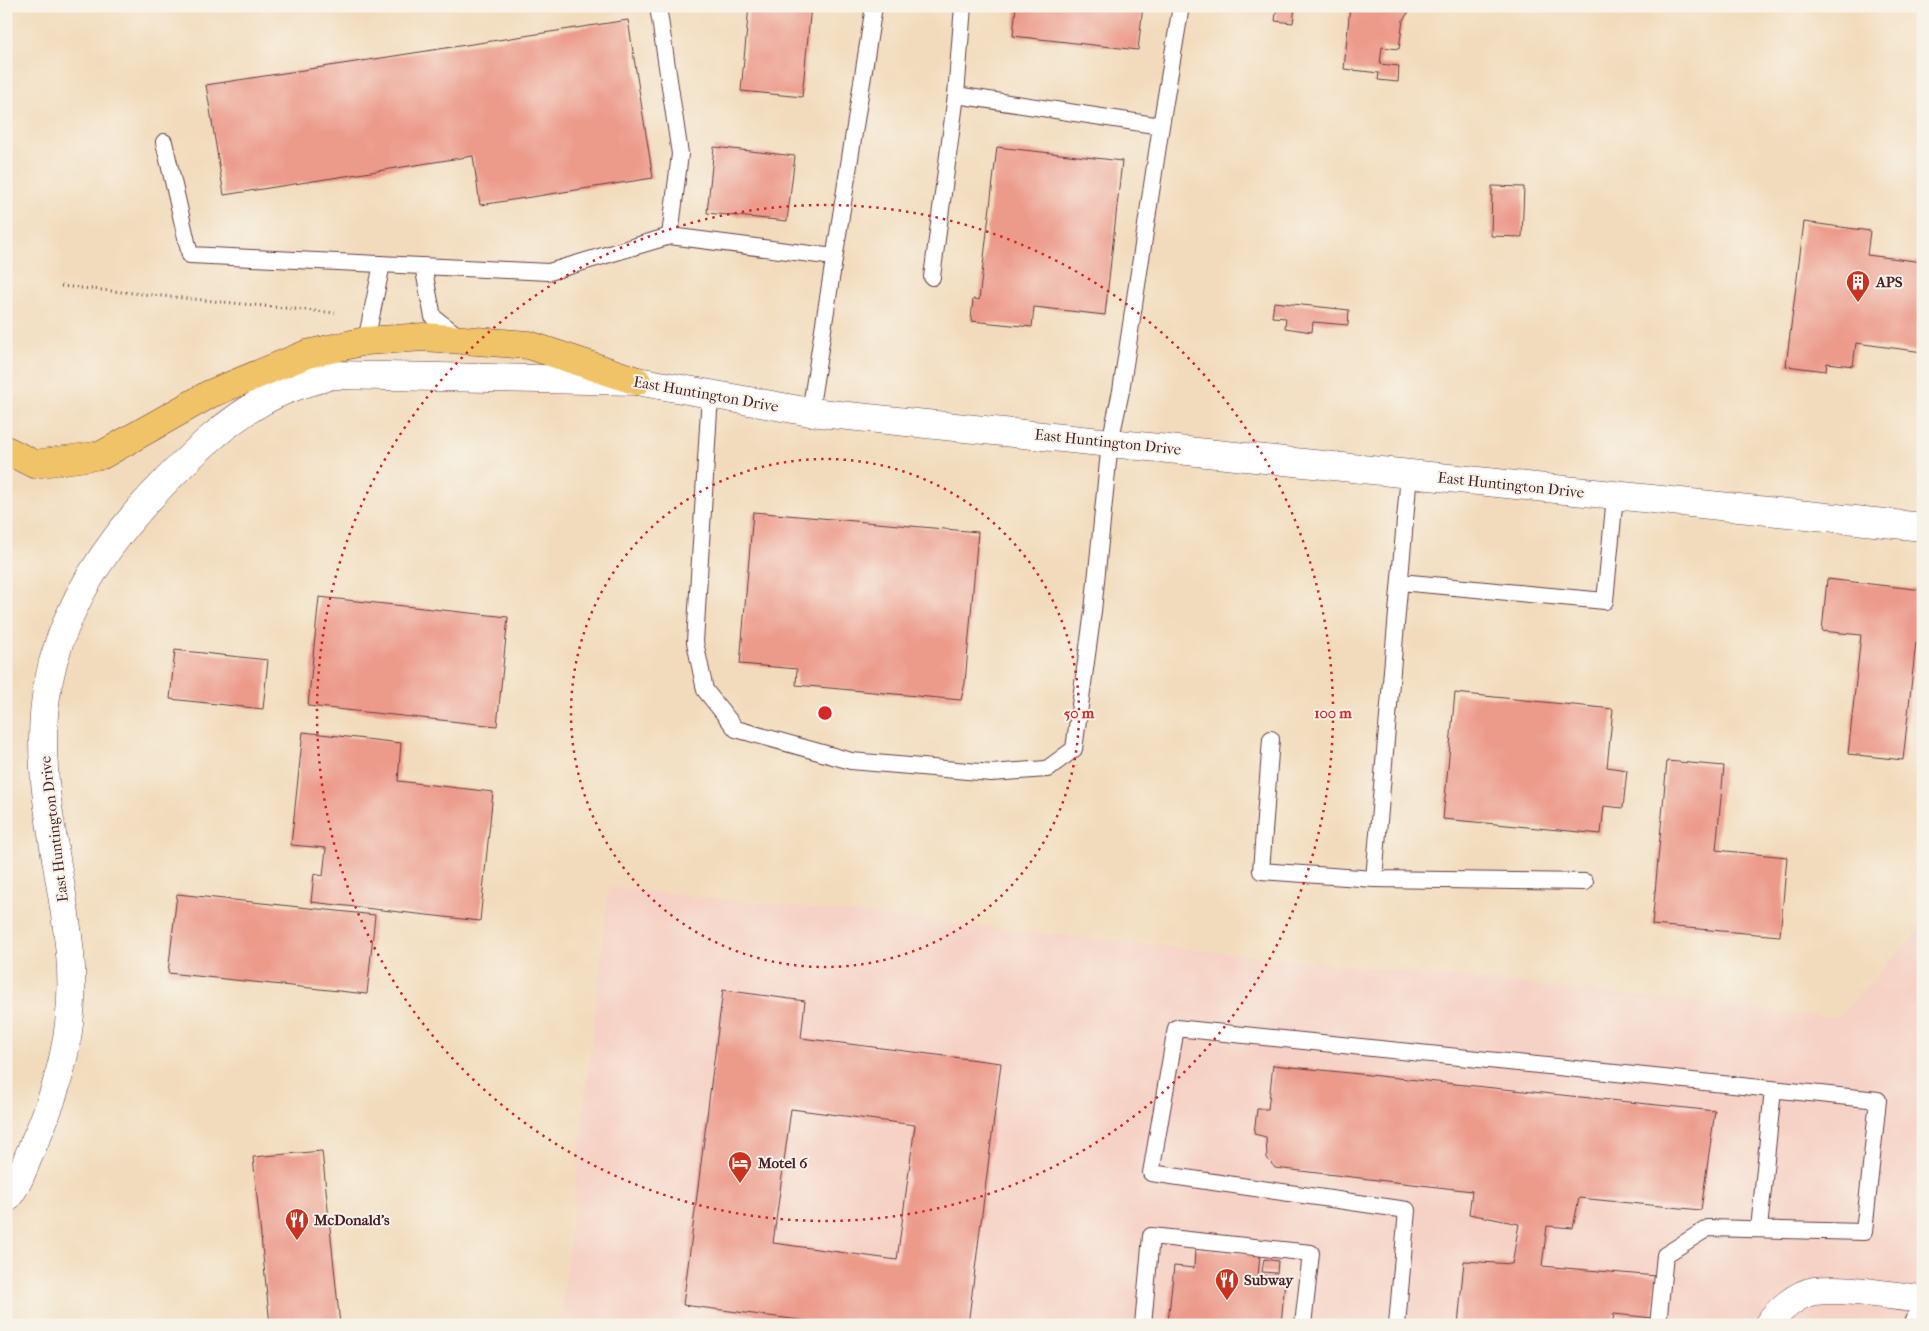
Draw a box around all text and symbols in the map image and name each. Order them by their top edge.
building icon: APS [1845,269,1871,303]
place label: APS [1875,273,1903,291]
street label: East Huntington Drive [632,372,781,416]
street label: East Huntington Drive [1034,425,1183,459]
street label: East Huntington Drive [1437,468,1586,502]
centre of rings [816,704,834,722]
text: 50 m [1064,704,1095,722]
text: 100 m [1314,704,1352,722]
street label: East Huntington Drive [36,754,72,903]
hotel icon: Motel 6 [727,1150,753,1184]
place label: Motel 6 [757,1154,808,1172]
restaurant icon: McDonald's [284,1207,310,1241]
place label: McDonald's [313,1211,390,1229]
restaurant icon: Subway [1214,1267,1240,1301]
place label: Subway [1244,1271,1294,1289]

